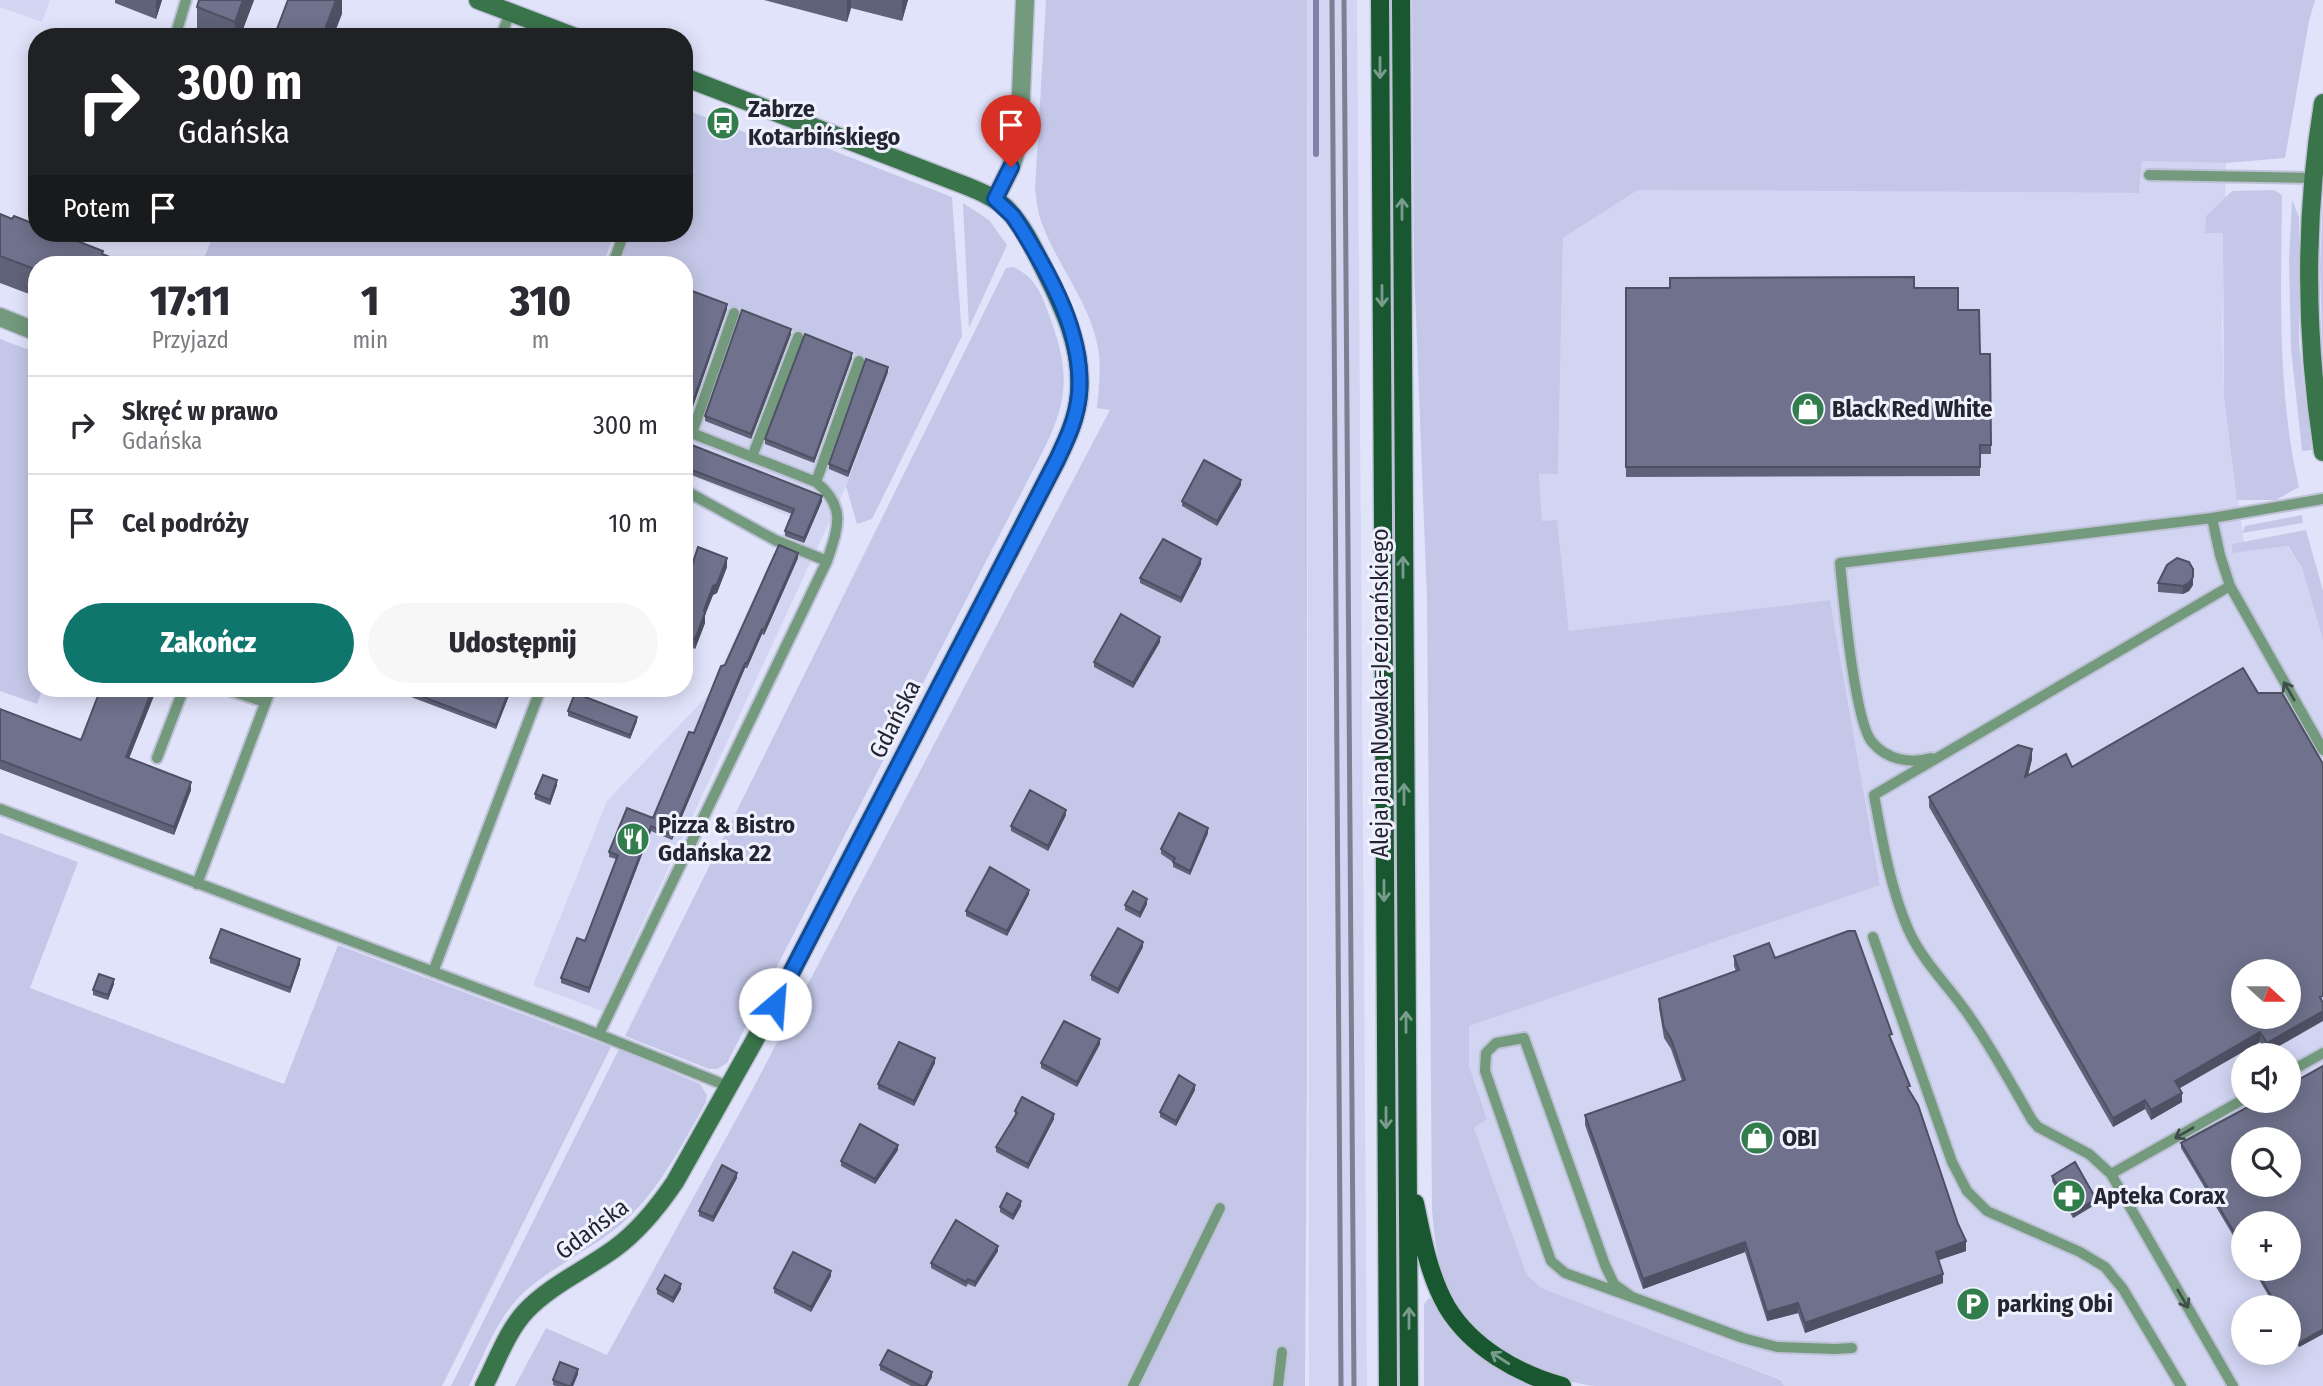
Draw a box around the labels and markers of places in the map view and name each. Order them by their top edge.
place label: Zabrze Kotarbińskiego [748,95,901,151]
pin [981,95,1041,167]
bus stop icon: Zabrze Kotarbińskiego [704,104,742,142]
shop icon: Black Red White [1789,390,1827,428]
place label: Black Red White [1832,395,1992,423]
place label: Pizza & Bistro Gdańska 22 [658,811,795,867]
restaurant icon: Pizza & Bistro Gdańska 22 [614,820,652,858]
shop icon: OBI [1738,1119,1776,1157]
place label: OBI [1782,1124,1817,1152]
pharmacy icon: Apteka Corax [2050,1177,2088,1215]
place label: Apteka Corax [2093,1182,2226,1210]
parking icon: parking Obi [1954,1285,1992,1323]
place label: parking Obi [1997,1290,2113,1318]

